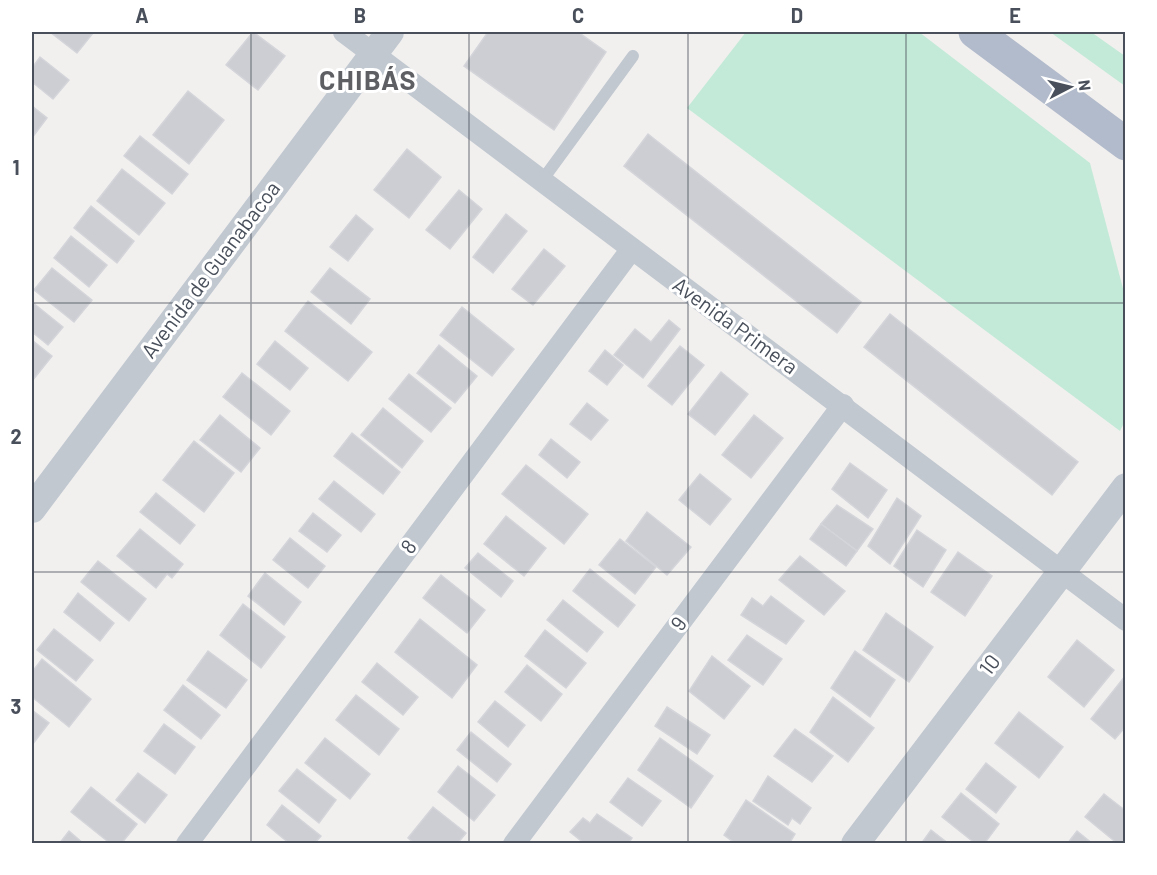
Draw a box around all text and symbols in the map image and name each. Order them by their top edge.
text: A [135,3,149,27]
text: B [354,3,366,27]
text: C [572,3,584,27]
text: D [791,3,803,27]
text: E [1009,3,1021,27]
north arrow [1040,57,1100,117]
district label: CHIBÁS [319,63,417,95]
text: N [1075,79,1095,92]
text: 1 [12,155,20,179]
street label: Avenida de Guanabacoa [135,176,284,362]
street label: Avenida Primera [669,271,803,378]
text: 2 [10,424,22,448]
street label: 8 [395,534,421,558]
street label: 9 [665,611,691,635]
street label: 10 [973,649,1005,679]
text: 3 [11,694,21,718]

